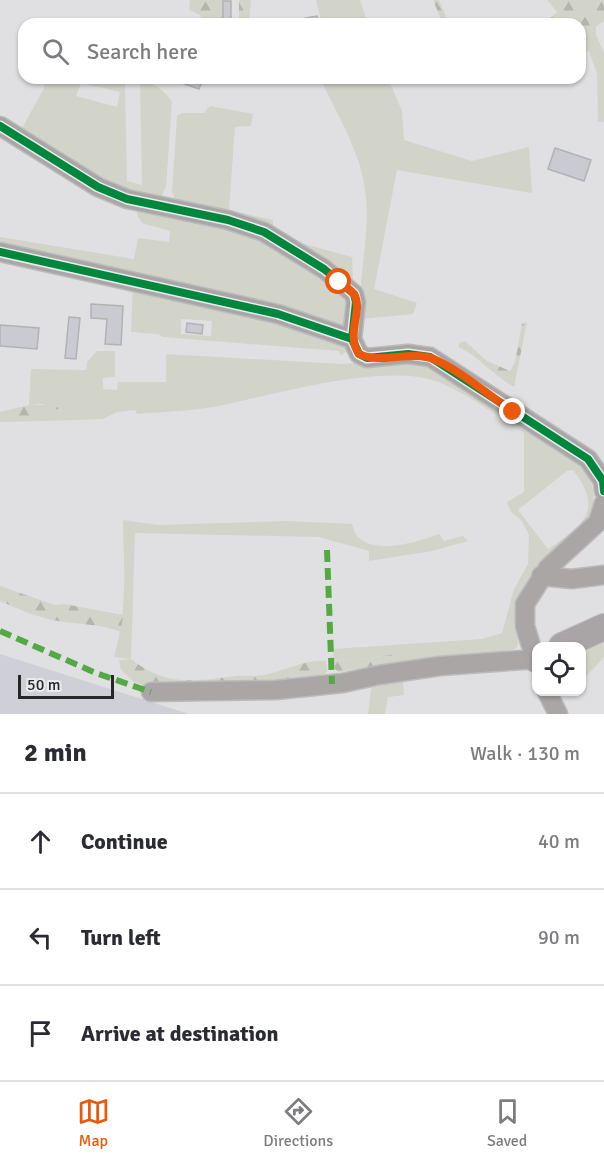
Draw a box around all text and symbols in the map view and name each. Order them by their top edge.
search box [18,18,586,84]
icon: search [39,35,72,68]
text: Search here [87,38,198,65]
route start [325,268,351,294]
route end [499,398,525,424]
map controls [532,642,586,696]
button: locate [532,642,586,696]
scale bar [18,672,114,700]
text: 50 m [27,675,61,695]
text: 2 min [24,737,87,769]
text: Walk · 130 m [470,741,580,766]
icon: ahead [24,825,57,858]
text: Continue [81,828,168,855]
text: 40 m [538,829,580,854]
icon: left [24,921,57,954]
text: Turn left [81,924,161,951]
text: 90 m [538,925,580,950]
icon: arrive [24,1017,57,1050]
text: Arrive at destination [81,1020,278,1047]
tab: Map [77,1095,110,1151]
tab: Directions [263,1095,333,1151]
tab: Saved [487,1095,527,1151]

